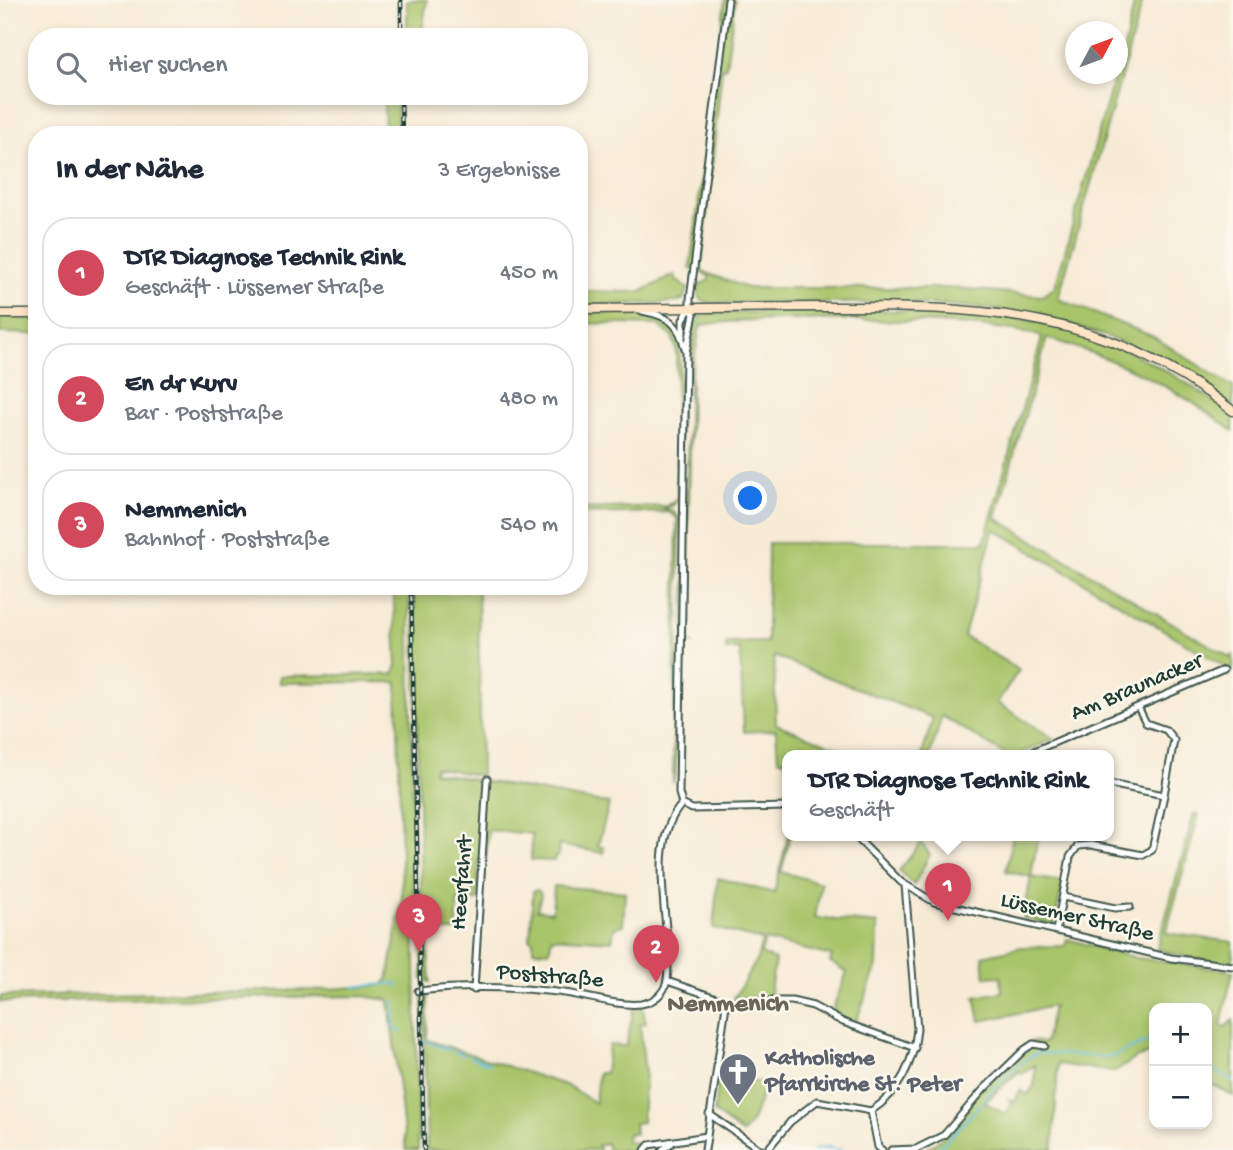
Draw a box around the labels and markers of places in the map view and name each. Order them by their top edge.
pin: 1 [925,863,971,921]
pin: 3 [396,894,442,952]
pin: 2 [633,925,679,983]
place label: Katholische Pfarrkirche St. Peter [763,1046,964,1099]
church icon: Katholische Pfarrkirche St. Peter [717,1051,759,1106]

